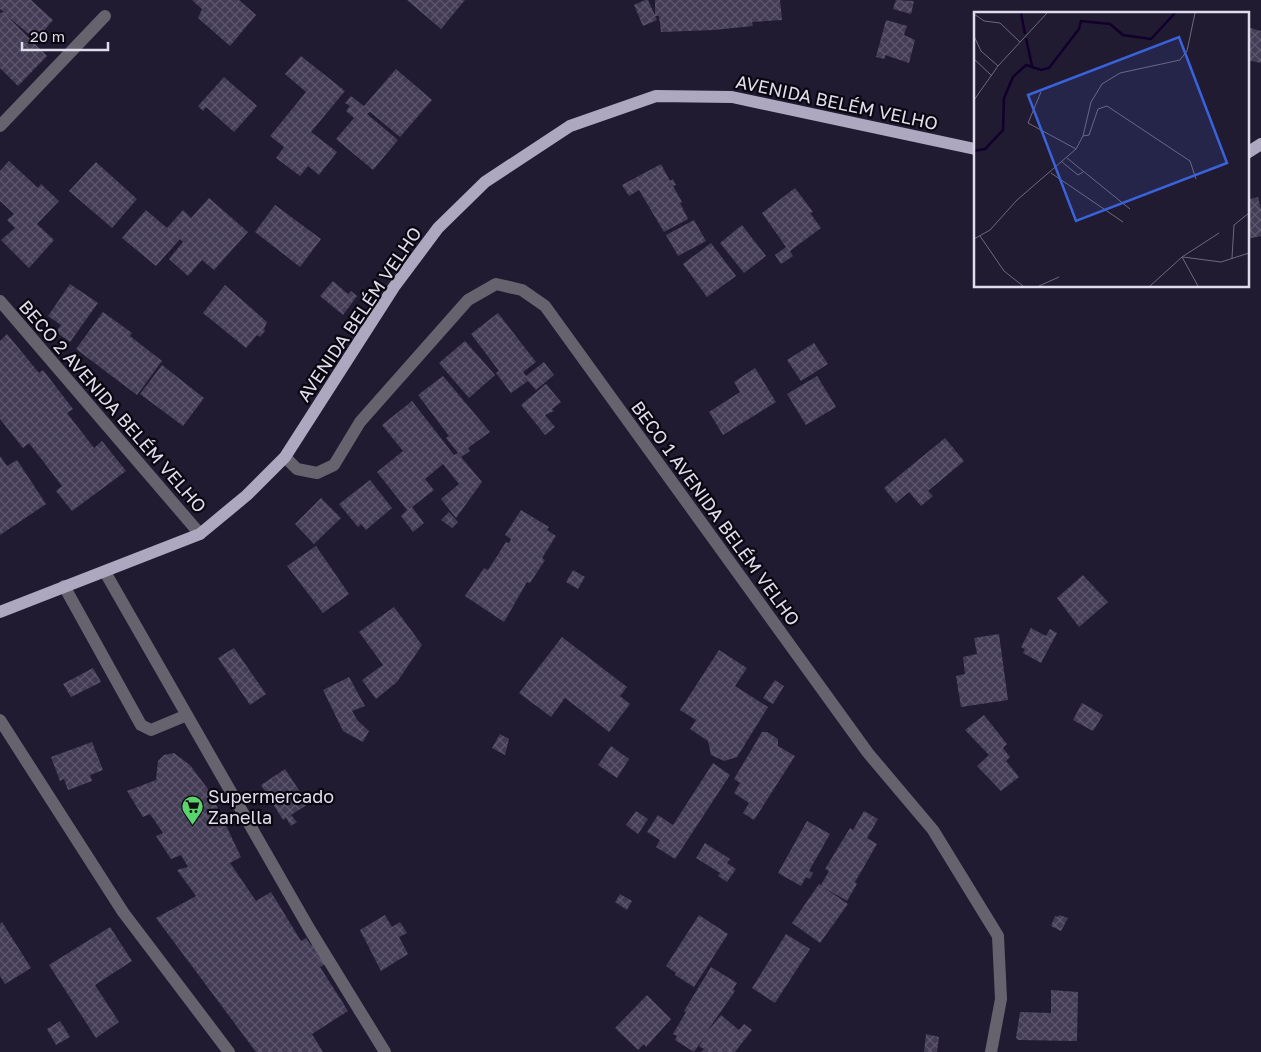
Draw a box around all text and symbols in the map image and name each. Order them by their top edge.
inset map [974,12,1248,288]
scale bar [22,20,109,52]
text: 20 m [30,27,65,45]
street label: AVENIDA BELÉM VELHO [734,70,940,134]
street label: AVENIDA BELÉM VELHO [292,222,426,406]
street label: BECO 2 AVENIDA BELÉM VELHO [15,295,211,517]
street label: BECO 1 AVENIDA BELÉM VELHO [627,396,805,630]
place label: Supermercado Zanella [208,785,334,828]
supermarket icon: Supermercado Zanella [180,794,204,825]

